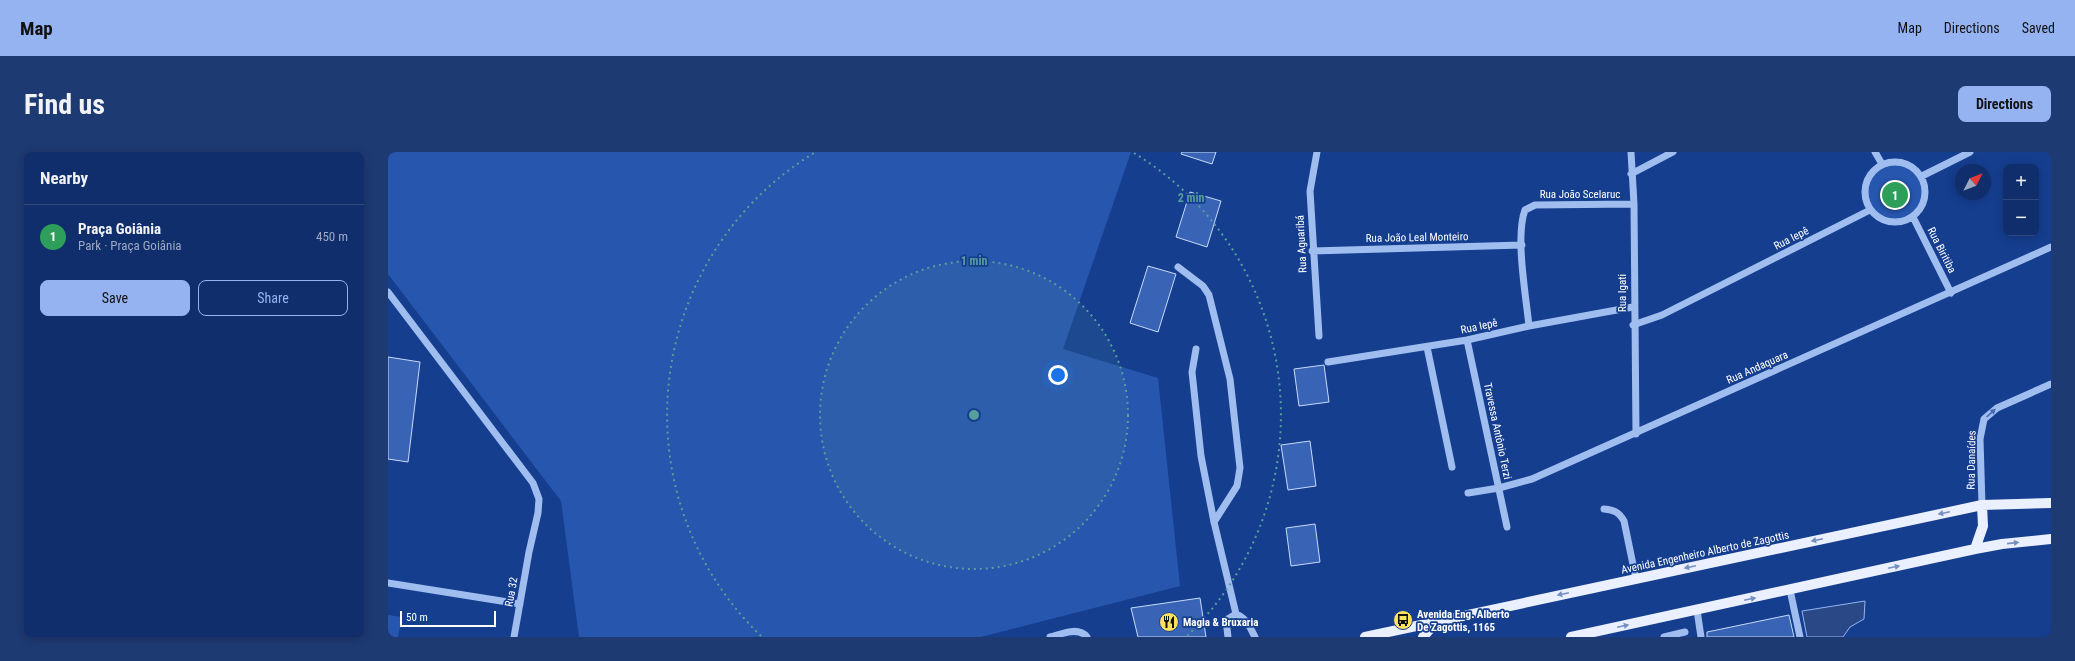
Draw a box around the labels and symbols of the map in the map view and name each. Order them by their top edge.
north arrow [1955,164,1991,200]
pin: 1 [1882,180,1908,210]
street label: Rua João Scelaruc [1540,188,1620,201]
text: 2 min [1178,191,1204,205]
street label: Rua Aguaribá [1293,215,1310,273]
street label: Rua Iepê [1772,224,1811,253]
street label: Rua Biritiba [1924,225,1959,275]
street label: Rua João Leal Monteiro [1366,230,1469,245]
text: 1 min [961,254,987,268]
street label: Rua Igati [1616,274,1629,312]
street label: Rua Iepê [1459,316,1499,337]
street label: Rua Andaquara [1724,348,1790,387]
your location [1048,365,1068,385]
street label: Travessa Antônio Terzi [1481,382,1514,481]
centre of rings [967,408,981,422]
one-way arrow [1985,409,1996,418]
street label: Rua Danaídes [1964,430,1979,490]
one-way arrow [1938,510,1950,516]
street label: Avenida Engenheiro Alberto de Zagottis [1620,528,1790,577]
one-way arrow [1811,538,1823,544]
one-way arrow [2007,540,2019,546]
one-way arrow [1888,563,1900,569]
one-way arrow [1684,565,1696,571]
street label: Rua 32 [503,576,520,608]
one-way arrow [1556,592,1569,598]
one-way arrow [1744,595,1757,601]
place label: Avenida Eng. Alberto De Zagottis, 1165 [1417,608,1510,634]
scale bar [400,609,496,628]
bus stop icon: Avenida Eng. Alberto De Zagottis, 1165 [1392,609,1414,631]
restaurant icon: Magia & Bruxaria [1158,611,1180,633]
place label: Magia & Bruxaria [1183,616,1258,629]
one-way arrow [1617,622,1629,628]

